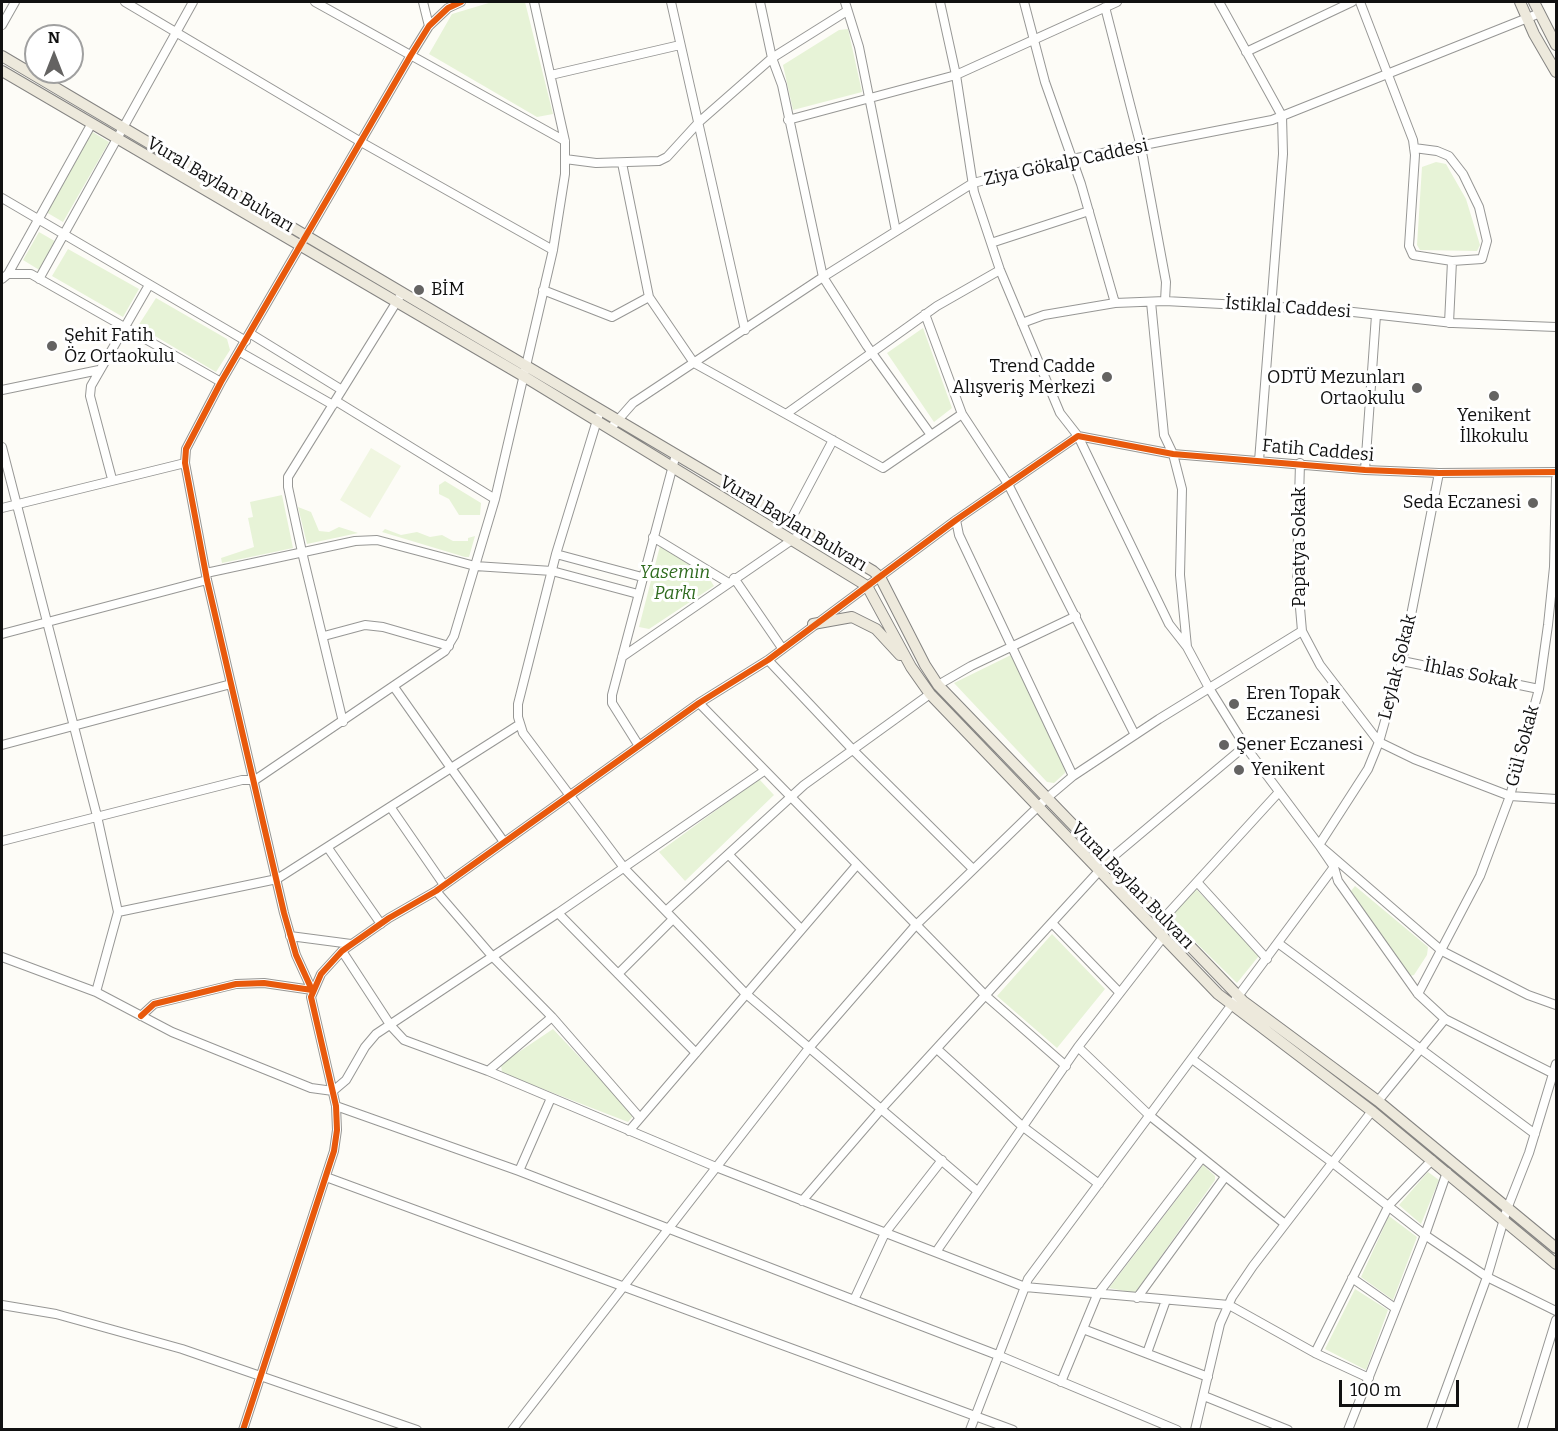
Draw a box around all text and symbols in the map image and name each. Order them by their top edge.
north arrow [24,24,84,84]
text: N [48,28,60,47]
street label: Vural Baylan Bulvarı [143,133,297,237]
street label: Ziya Gökalp Caddesi [982,135,1150,191]
place label: BİM [431,279,464,301]
marker: BİM [412,283,426,297]
street label: İstiklal Caddesi [1224,293,1352,323]
place label: Şehit Fatih Öz Ortaokulu [64,325,175,368]
marker: Şehit Fatih Öz Ortaokulu [45,339,59,353]
place label: Trend Cadde Alışveriş Merkezi [952,356,1095,398]
place label: ODTÜ Mezunları Ortaokulu [1267,367,1405,410]
marker: Trend Cadde Alışveriş Merkezi [1100,370,1114,384]
marker: ODTÜ Mezunları Ortaokulu [1410,381,1424,395]
marker: Yenikent İlkokulu [1487,389,1501,403]
place label: Yenikent İlkokulu [1457,405,1531,448]
street label: Fatih Caddesi [1261,435,1375,467]
street label: Vural Baylan Bulvarı [716,472,870,576]
street label: Papatya Sokak [1289,487,1311,607]
place label: Seda Eczanesi [1403,492,1521,514]
marker: Seda Eczanesi [1526,496,1540,510]
park label: Yasemin Parkı [640,562,710,604]
street label: Leylak Sokak [1374,612,1422,722]
street label: İhlas Sokak [1422,655,1520,695]
place label: Eren Topak Eczanesi [1246,683,1340,726]
marker: Eren Topak Eczanesi [1227,697,1241,711]
street label: Gül Sokak [1502,703,1544,789]
place label: Şener Eczanesi [1236,734,1363,756]
marker: Şener Eczanesi [1217,738,1231,752]
place label: Yenikent [1251,759,1325,781]
marker: Yenikent [1232,763,1246,777]
street label: Vural Baylan Bulvarı [1066,818,1198,954]
scale bar [1342,1368,1462,1406]
text: 100 m [1350,1379,1401,1401]

